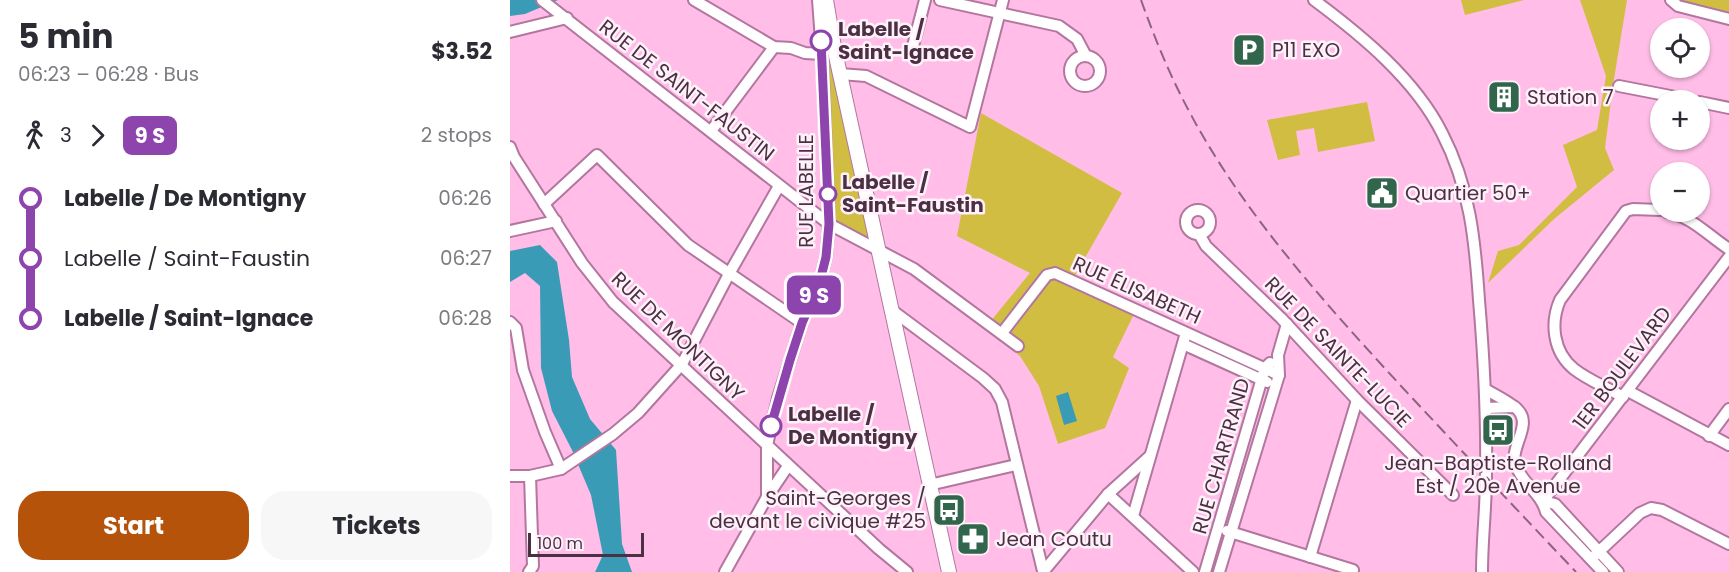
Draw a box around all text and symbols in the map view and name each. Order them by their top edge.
text: 5 min [18,13,113,60]
street label: RUE DE SAINT-FAUSTIN [593,13,781,167]
place label: Labelle / Saint-Ignace [838,15,974,66]
map controls [1650,18,1710,222]
button: locate [1650,18,1710,78]
marker: Labelle / Saint-Ignace [810,30,832,52]
parking icon: P11 EXO [1231,32,1267,68]
text: $3.52 [431,36,492,67]
place label: P11 EXO [1272,36,1340,64]
text: 06:23 – 06:28 · Bus [18,60,199,88]
building icon: Station 7 [1486,79,1522,115]
place label: Station 7 [1527,83,1614,111]
button: + [1650,90,1710,150]
icon: walk [18,119,51,152]
icon: forward [81,119,114,152]
text: 3 [60,121,72,149]
text: 9 S [135,121,165,150]
text: 2 stops [421,121,492,149]
street label: RUE LABELLE [792,134,820,248]
button: − [1650,162,1710,222]
place label: Labelle / Saint-Faustin [842,168,984,219]
public building icon: Quartier 50+ [1364,175,1400,211]
place label: Quartier 50+ [1405,179,1531,207]
text: Labelle / De Montigny [64,183,306,214]
text: 06:26 [438,184,492,212]
marker: Labelle / Saint-Faustin [819,185,837,203]
text: Labelle / Saint-Faustin [64,243,310,274]
text: 06:27 [440,244,492,272]
street label: RUE ÉLISABETH [1069,249,1205,331]
street label: RUE DE MONTIGNY [605,265,751,407]
street label: RUE DE SAINTE-LUCIE [1258,270,1418,434]
line badge: 9 S [780,276,848,314]
text: 9 S [799,281,829,310]
street label: 1ER BOULEVARD [1566,301,1678,435]
text: Labelle / Saint-Ignace [64,303,313,334]
text: 06:28 [438,304,492,332]
street label: RUE CHARTRAND [1185,375,1257,537]
place label: Labelle / De Montigny [788,400,918,451]
bus stop icon: Jean-Baptiste-Rolland Est / 20e Avenue [1480,412,1516,448]
marker: Labelle / De Montigny [760,415,782,437]
place label: Jean-Baptiste-Rolland Est / 20e Avenue [1384,449,1612,500]
place label: Saint-Georges / devant le civique #25 [709,484,926,535]
button: Start [18,491,249,560]
button: Tickets [261,491,492,560]
bus stop icon: Saint-Georges / devant le civique #25 [931,492,967,528]
pharmacy icon: Jean Coutu [955,521,991,557]
place label: Jean Coutu [996,525,1112,553]
scale bar [528,530,644,558]
text: 100 m [537,532,583,555]

